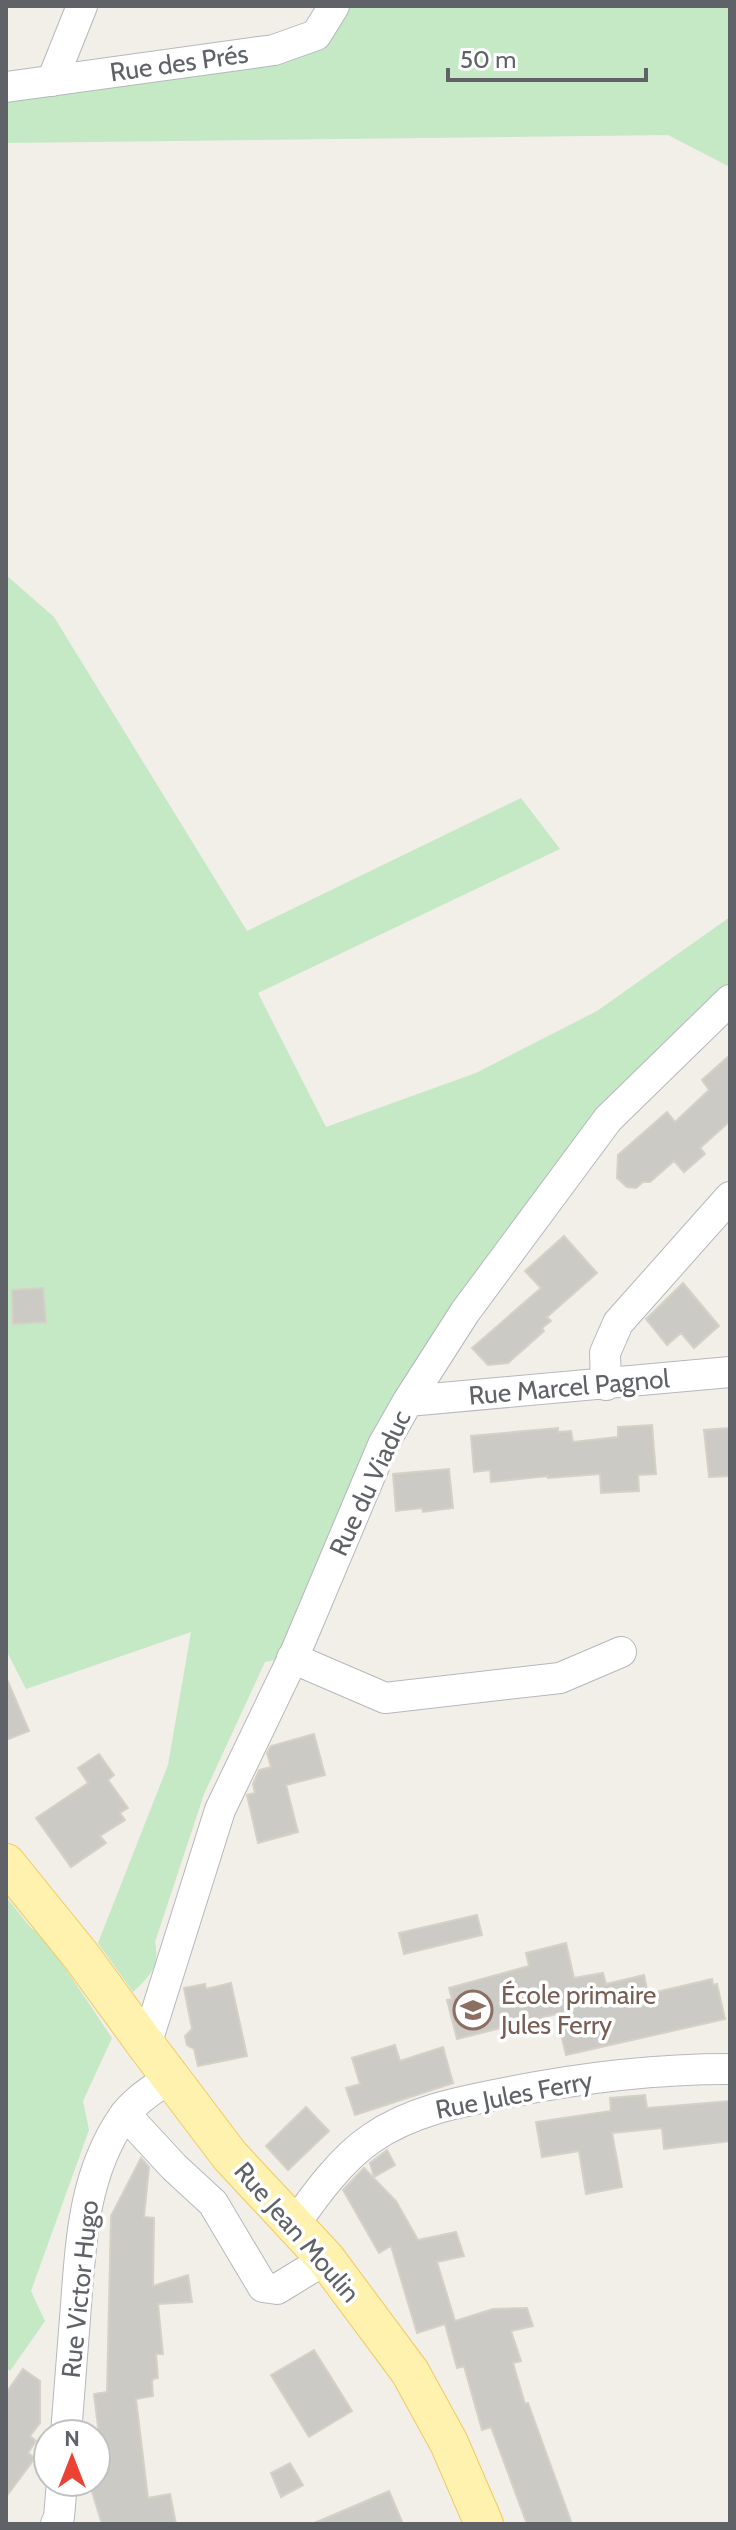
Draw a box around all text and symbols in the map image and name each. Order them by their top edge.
scale bar [448,32,646,82]
street label: Rue des Prés [108,37,250,89]
text: 50 m [460,45,516,74]
street label: Rue Marcel Pagnol [467,1362,671,1412]
street label: Rue du Viaduc [322,1405,418,1561]
place label: École primaire Jules Ferry [500,1979,656,2041]
school or university icon: École primaire Jules Ferry [452,1989,494,2031]
street label: Rue Jules Ferry [433,2064,595,2126]
street label: Rue Jean Moulin [227,2155,367,2309]
street label: Rue Victor Hugo [55,2199,105,2379]
north arrow [32,2418,112,2498]
text: N [64,2425,80,2452]

